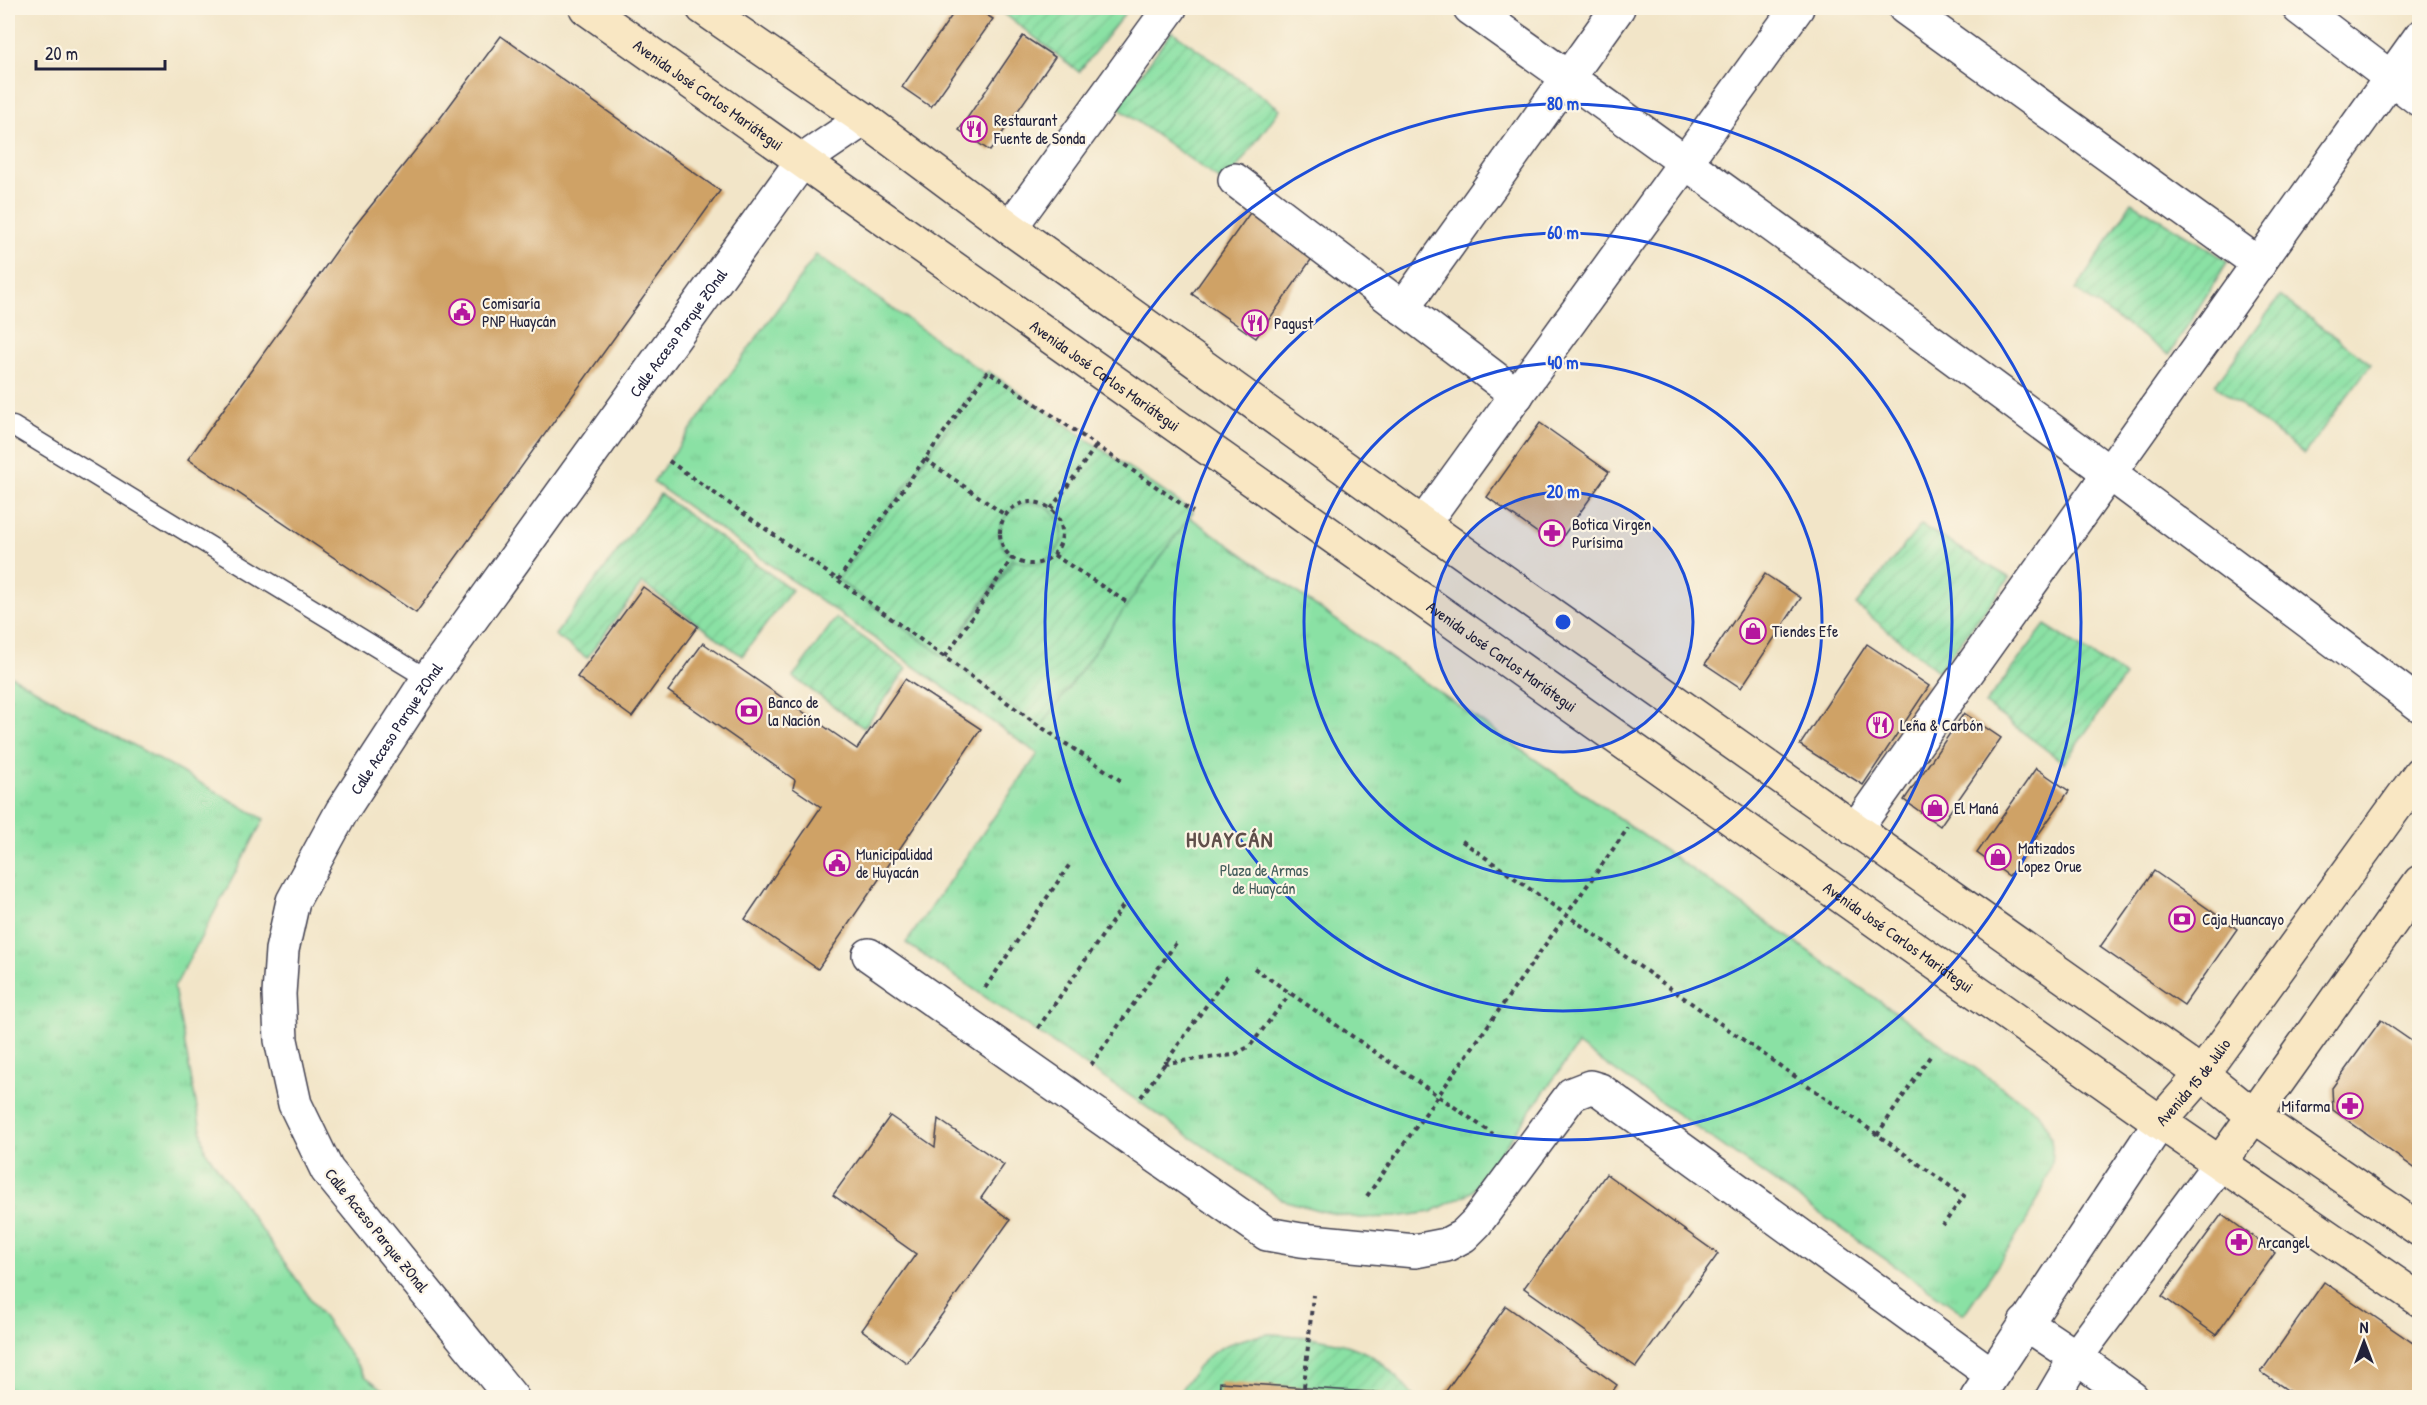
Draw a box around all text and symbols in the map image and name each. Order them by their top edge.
scale bar [36,33,165,71]
street label: Avenida José Carlos Mariátegui [629,34,788,155]
text: 20 m [45,41,78,66]
text: 80 m [1547,91,1579,116]
place label: Restaurant Fuente de Sonda [993,109,1085,149]
restaurant icon: Restaurant Fuente de Sonda [959,114,989,144]
text: 60 m [1547,220,1579,245]
street label: Calle Acceso Parque ZOnal [624,263,732,401]
place label: Comisaría PNP Huaycán [482,292,556,332]
public building icon: Comisaría PNP Huaycán [447,297,477,327]
restaurant icon: Pagust [1240,308,1270,338]
place label: Pagust [1274,312,1314,334]
street label: Avenida José Carlos Mariátegui [1026,315,1185,436]
text: 40 m [1547,350,1579,375]
text: 20 m [1547,479,1579,504]
place label: Botica Virgen Purísima [1572,513,1651,553]
pharmacy icon: Botica Virgen Purísima [1537,518,1567,548]
street label: Avenida José Carlos Mariátegui [1422,596,1581,717]
centre of rings [1553,612,1573,632]
shop icon: Tiendes Efe [1738,616,1768,646]
place label: Tiendes Efe [1772,620,1839,642]
street label: Calle Acceso Parque ZOnal [345,657,448,799]
place label: Banco de la Nación [768,691,820,731]
bank icon: Banco de la Nación [734,696,764,726]
restaurant icon: Leña & Carbón [1865,710,1895,740]
place label: Leña & Carbón [1900,714,1983,736]
shop icon: El Maná [1920,793,1950,823]
place label: El Maná [1954,797,1998,819]
district label: HUAYCÁN [1186,824,1274,854]
place label: Matizados Lopez Orue [2018,837,2083,877]
shop icon: Matizados Lopez Orue [1983,842,2013,872]
place label: Municipalidad de Huyacán [856,843,932,883]
public building icon: Municipalidad de Huyacán [822,848,852,878]
park label: Plaza de Armas de Huaycán [1220,859,1308,899]
street label: Avenida José Carlos Mariátegui [1819,876,1978,998]
bank icon: Caja Huancayo [2167,904,2197,934]
place label: Caja Huancayo [2202,908,2284,930]
street label: Avenida 15 de Julio [2151,1033,2236,1130]
pharmacy icon: Mifarma [2335,1091,2365,1121]
place label: Mifarma [2282,1095,2330,1117]
street label: Calle Acceso Parque ZOnal [320,1163,434,1297]
pharmacy icon: Arcangel [2224,1227,2254,1257]
place label: Arcangel [2258,1231,2310,1253]
north arrow [2334,1312,2394,1372]
text: N [2360,1316,2369,1338]

